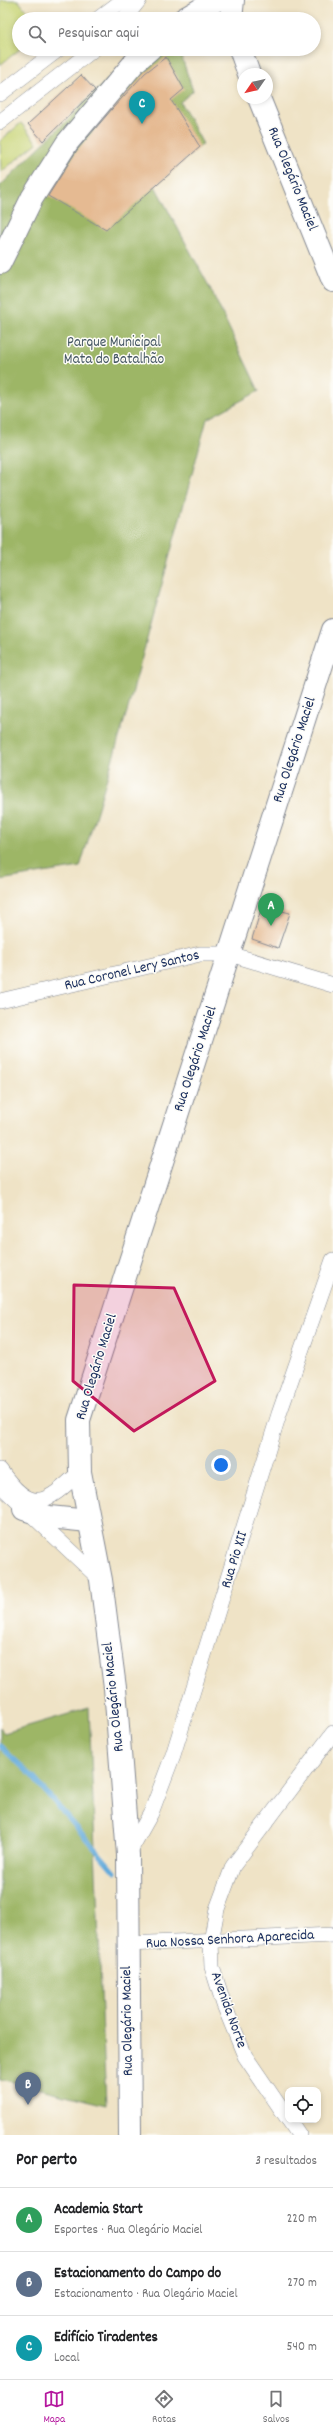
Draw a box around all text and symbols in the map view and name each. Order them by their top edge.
search box [12,12,321,56]
icon: search [26,23,48,45]
text: Pesquisar aqui [58,23,139,45]
north arrow [237,68,273,104]
pin: C [129,91,155,124]
street label: Rua Olegário Maciel [261,124,323,235]
park label: Parque Municipal Mata do Batalhão [64,332,164,371]
street label: Rua Olegário Maciel [267,694,323,806]
pin: A [258,893,284,926]
street label: Rua Coronel Lery Santos [62,945,202,997]
street label: Rua Olegário Maciel [168,1003,224,1115]
street label: Rua Olegário Maciel [70,1311,124,1423]
your location [211,1455,231,1475]
street label: Rua Pio XII [216,1528,254,1591]
street label: Rua Olegário Maciel [97,1641,131,1753]
street label: Rua Nossa Senhora Aparecida [145,1925,316,1955]
street label: Rua Olegário Maciel [116,1965,140,2076]
street label: Avenida Norte [204,1969,252,2052]
pin: B [15,2072,41,2105]
map controls [285,2087,321,2123]
button: locate [285,2087,321,2123]
text: Por perto [16,2149,77,2173]
text: 3 resultados [255,2152,317,2171]
text: Academia Start [54,2199,143,2221]
text: A [25,2210,33,2229]
text: 220 m [287,2210,317,2229]
text: Esportes · Rua Olegário Maciel [54,2221,202,2240]
text: Estacionamento do Campo do [54,2263,221,2285]
text: B [26,2274,32,2293]
text: 270 m [287,2274,317,2293]
text: Estacionamento · Rua Olegário Maciel [54,2285,238,2304]
text: Edifício Tiradentes [54,2327,158,2349]
text: C [26,2338,32,2357]
text: 540 m [287,2338,317,2357]
text: Local [54,2349,80,2368]
tab: Mapa [43,2388,65,2428]
tab: Rotas [152,2388,176,2428]
tab: Salvos [263,2388,290,2428]

